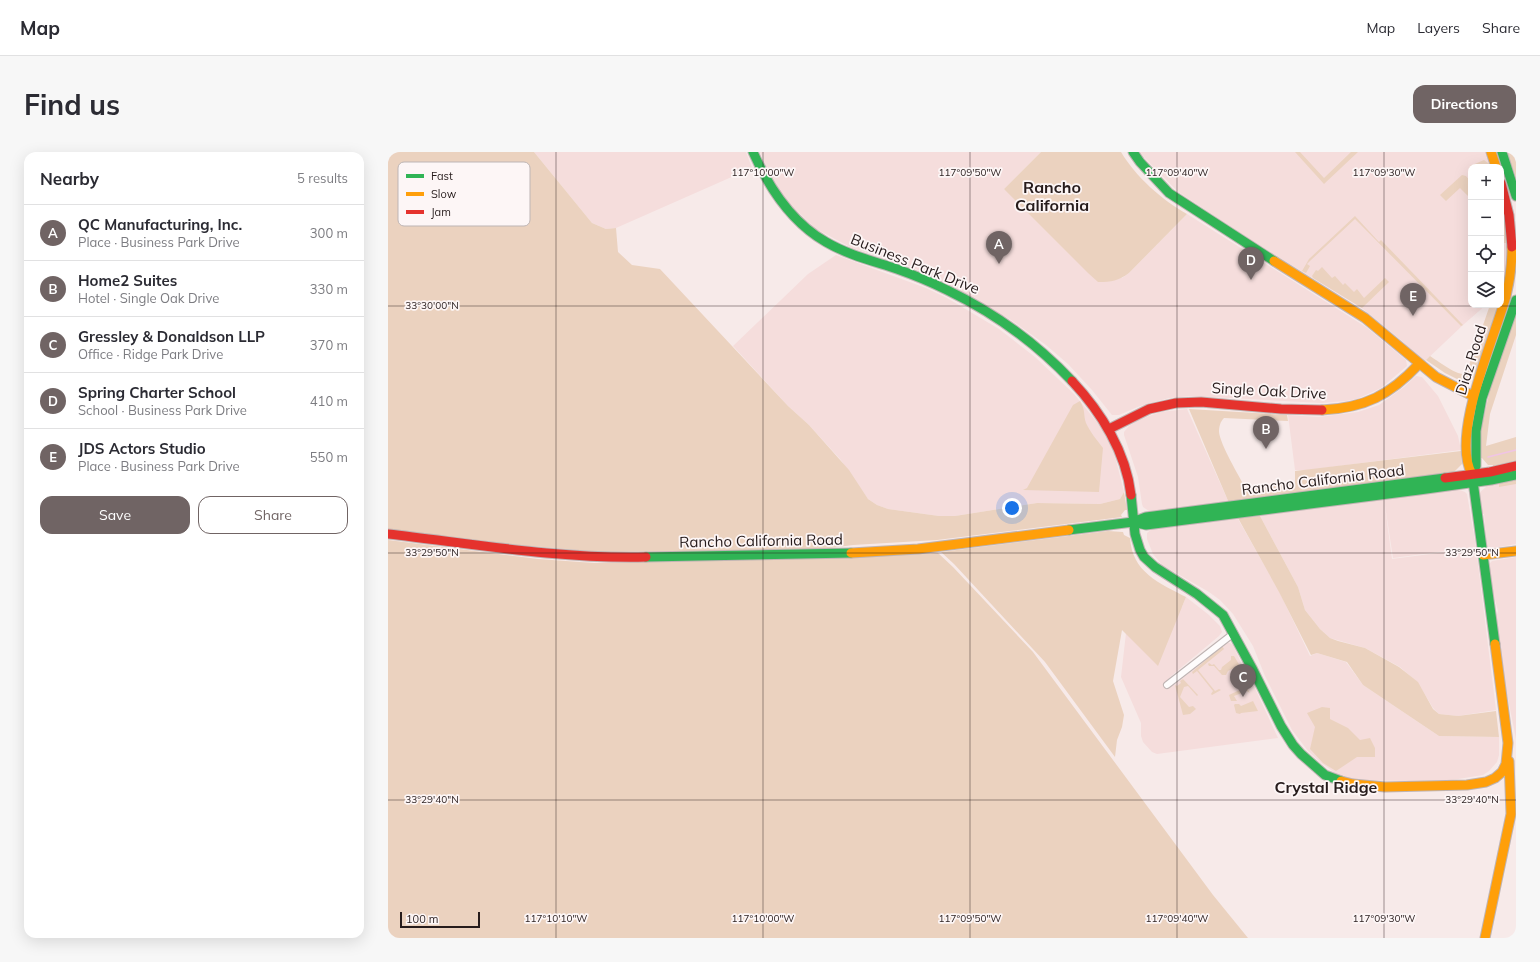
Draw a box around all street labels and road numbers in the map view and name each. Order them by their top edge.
street label: Business Park Drive [848,229,982,298]
street label: Diaz Road [1451,323,1490,397]
street label: Single Oak Drive [1211,378,1327,403]
street label: Rancho California Road [1240,460,1405,499]
street label: Rancho California Road [679,530,843,551]

